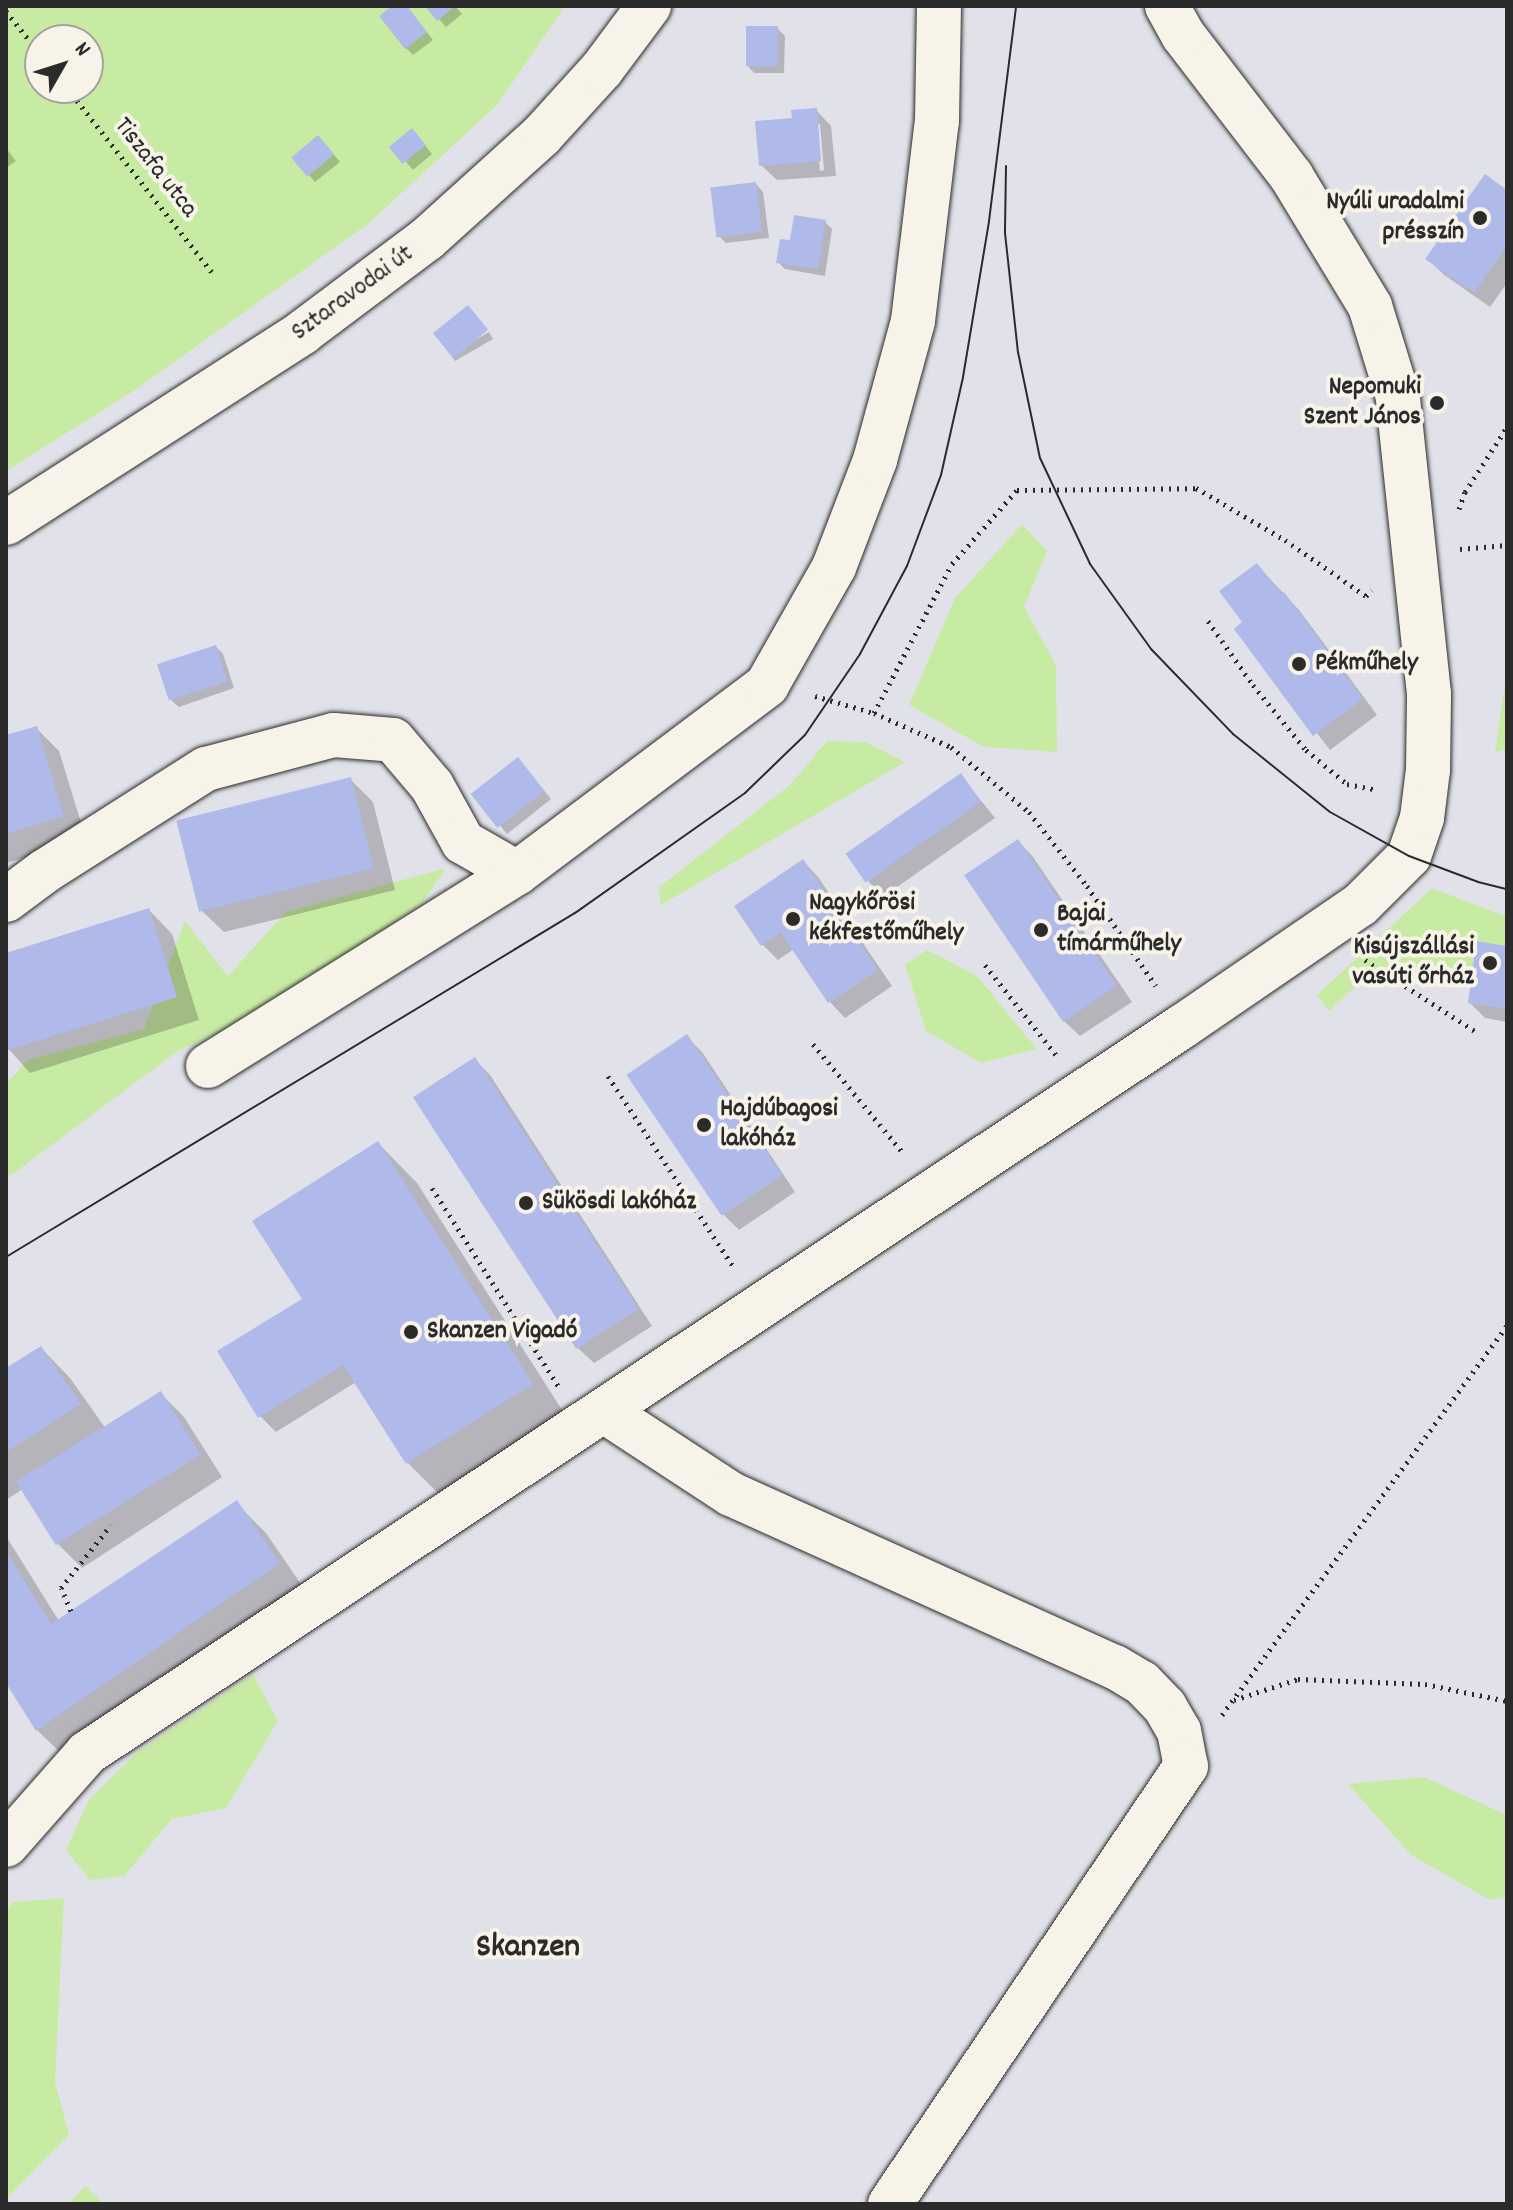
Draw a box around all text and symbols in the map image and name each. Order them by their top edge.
north arrow [24,24,104,104]
text: N [66,36,97,64]
street label: Tiszafa utca [106,112,204,224]
place label: Nyúli uradalmi présszín [1326,187,1464,248]
marker: Nyúli uradalmi présszín [1471,209,1489,227]
street label: Sztaravodai út [286,239,420,349]
place label: Nepomuki Szent János [1304,372,1421,434]
marker: Nepomuki Szent János [1428,394,1446,412]
place label: Pékműhely [1315,648,1418,680]
marker: Pékműhely [1290,655,1308,673]
place label: Nagykőrösi kékfestőműhely [809,888,963,950]
place label: Bajai tímárműhely [1057,899,1181,960]
marker: Nagykőrösi kékfestőműhely [784,910,802,928]
marker: Bajai tímárműhely [1032,921,1050,939]
place label: Kisújszállási vasúti őrház [1353,932,1474,994]
marker: Kisújszállási vasúti őrház [1481,954,1499,972]
place label: Hajdúbagosi lakóház [720,1094,838,1156]
marker: Hajdúbagosi lakóház [695,1116,713,1134]
place label: Sükösdi lakóház [542,1187,696,1219]
marker: Sükösdi lakóház [517,1194,535,1212]
place label: Skanzen Vigadó [427,1316,577,1348]
marker: Skanzen Vigadó [402,1323,420,1341]
district label: Skanzen [476,1929,580,1969]

